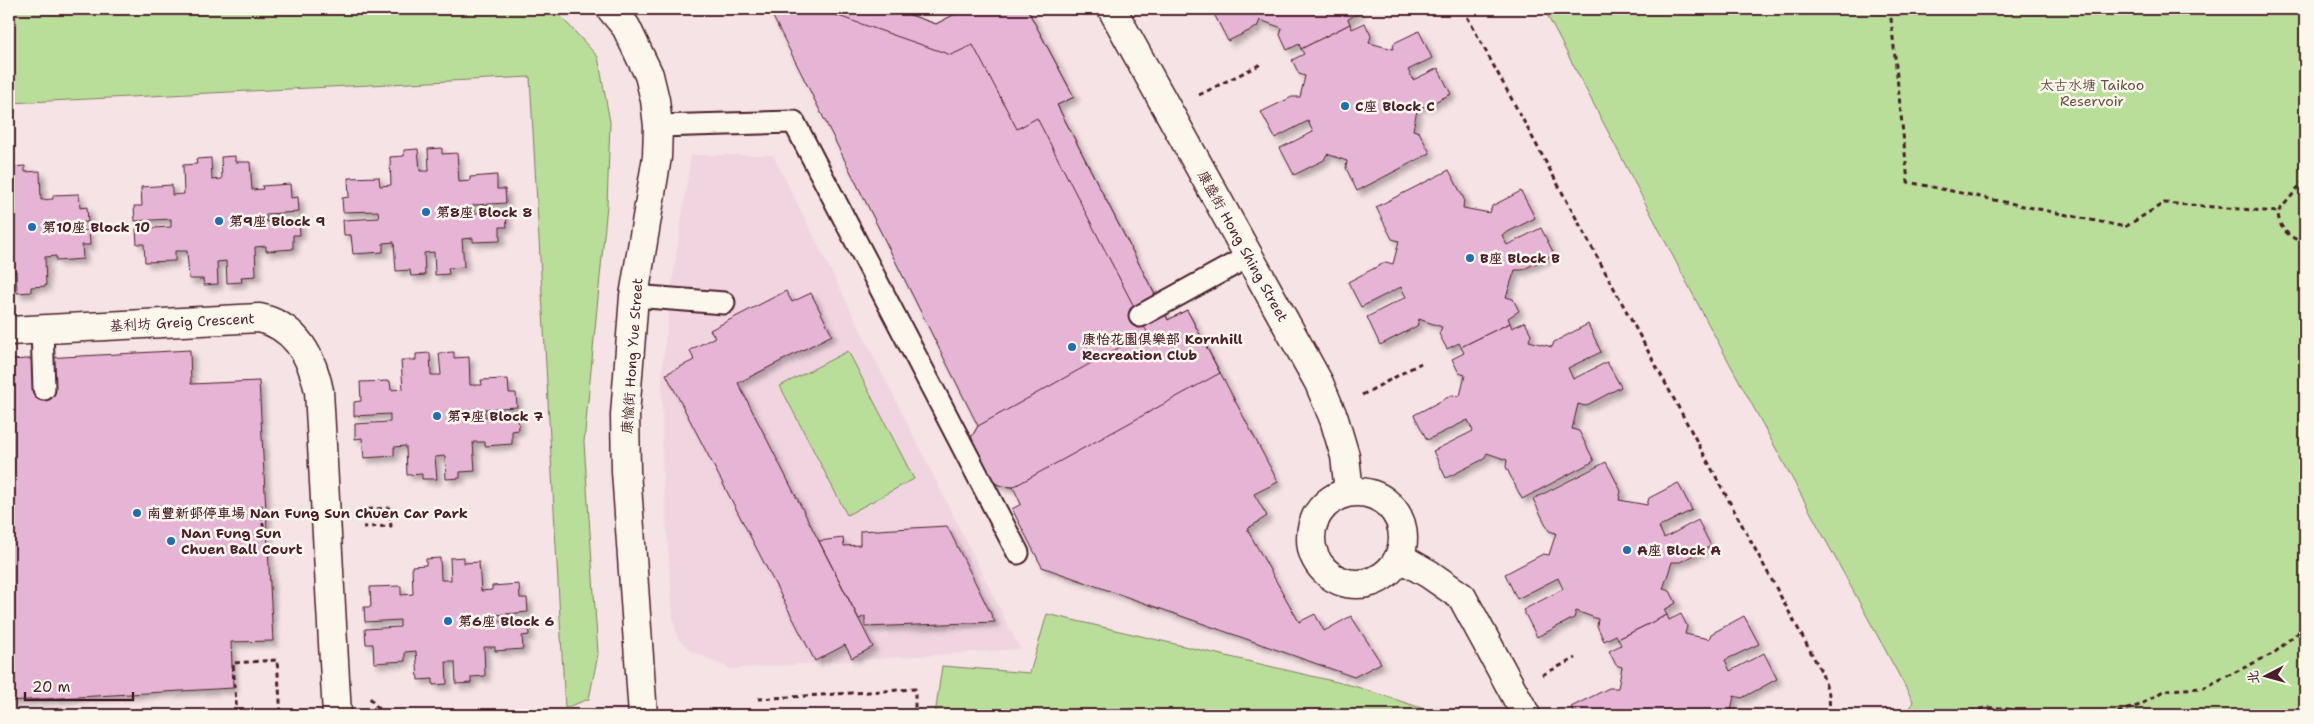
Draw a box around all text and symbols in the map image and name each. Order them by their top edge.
park label: 太古水塘 Taikoo Reservoir [2040,76,2144,110]
place label: C座 Block C [1355,97,1435,115]
marker: C座 Block C [1339,100,1351,112]
street label: 康盛街 Hong Shing Street [1194,167,1292,325]
place label: 第8座 Block 8 [436,203,532,221]
marker: 第8座 Block 8 [420,206,432,218]
place label: 第9座 Block 9 [229,212,325,230]
marker: 第9座 Block 9 [213,215,225,227]
place label: 第10座 Block 10 [42,218,150,236]
marker: 第10座 Block 10 [26,221,38,233]
place label: B座 Block B [1480,249,1560,267]
marker: B座 Block B [1464,252,1476,264]
street label: 康愉街 Hong Yue Street [618,277,646,435]
street label: 基利坊 Greig Crescent [109,309,255,335]
place label: 康怡花園俱樂部 Kornhill Recreation Club [1082,330,1243,364]
marker: 康怡花園俱樂部 Kornhill Recreation Club [1066,341,1078,353]
place label: 第7座 Block 7 [447,407,543,425]
marker: 第7座 Block 7 [431,410,443,422]
place label: 南豐新邨停車場 Nan Fung Sun Chuen Car Park [147,504,468,522]
marker: 南豐新邨停車場 Nan Fung Sun Chuen Car Park [131,507,143,519]
place label: Nan Fung Sun Chuen Ball Court [181,524,303,558]
marker: Nan Fung Sun Chuen Ball Court [165,535,177,547]
place label: A座 Block A [1637,541,1721,559]
marker: A座 Block A [1621,544,1633,556]
place label: 第6座 Block 6 [458,612,554,630]
marker: 第6座 Block 6 [442,615,454,627]
north arrow [2242,652,2292,702]
scale bar [25,669,132,701]
text: 北 [2243,669,2263,685]
text: 20 m [32,677,71,697]

